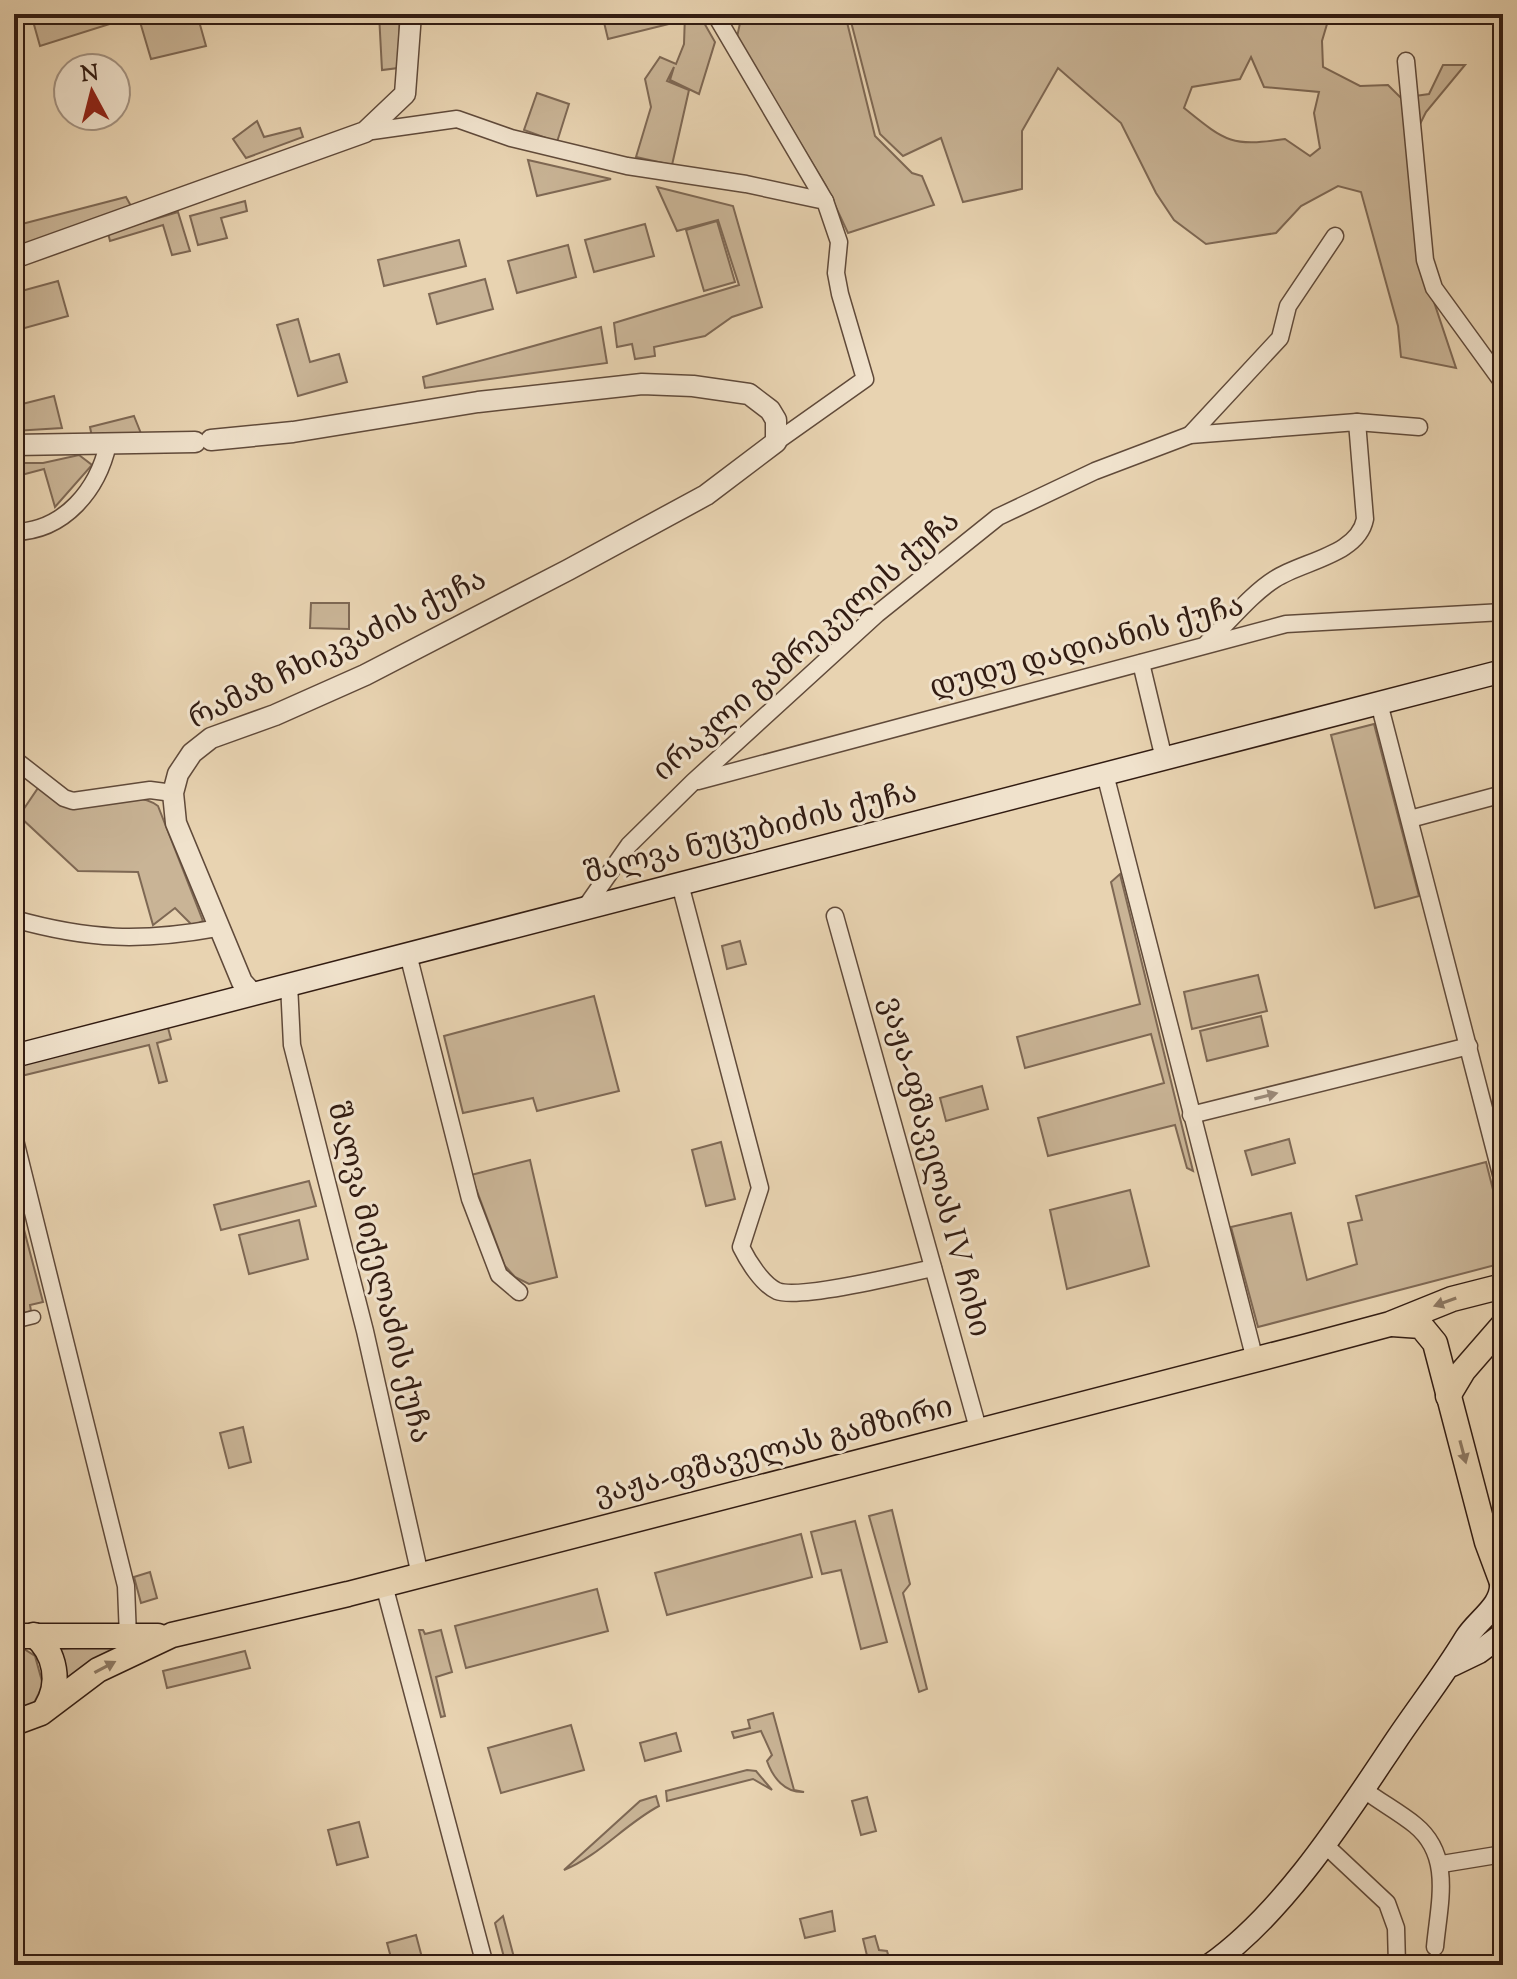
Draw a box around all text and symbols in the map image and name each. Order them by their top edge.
north arrow [52,52,132,132]
text: N [79,58,101,92]
street label: ირაკლი გამრეკელის ქუჩა [644,501,970,793]
street label: რამაზ ჩხიკვაძის ქუჩა [182,559,494,741]
street label: დუდუ დადიანის ქუჩა [925,585,1249,711]
street label: შალვა ნუცუბიძის ქუჩა [580,772,922,896]
street label: ვაჟა-ფშაველას IV ჩიხი [868,992,1000,1342]
one-way arrow [1254,1089,1279,1101]
street label: შალვა მიქელაძის ქუჩა [315,1098,441,1448]
one-way arrow [1433,1297,1457,1309]
street label: ვაჟა-ფშაველას გამზირი [590,1387,958,1517]
one-way arrow [1457,1440,1469,1465]
one-way arrow [94,1660,116,1674]

